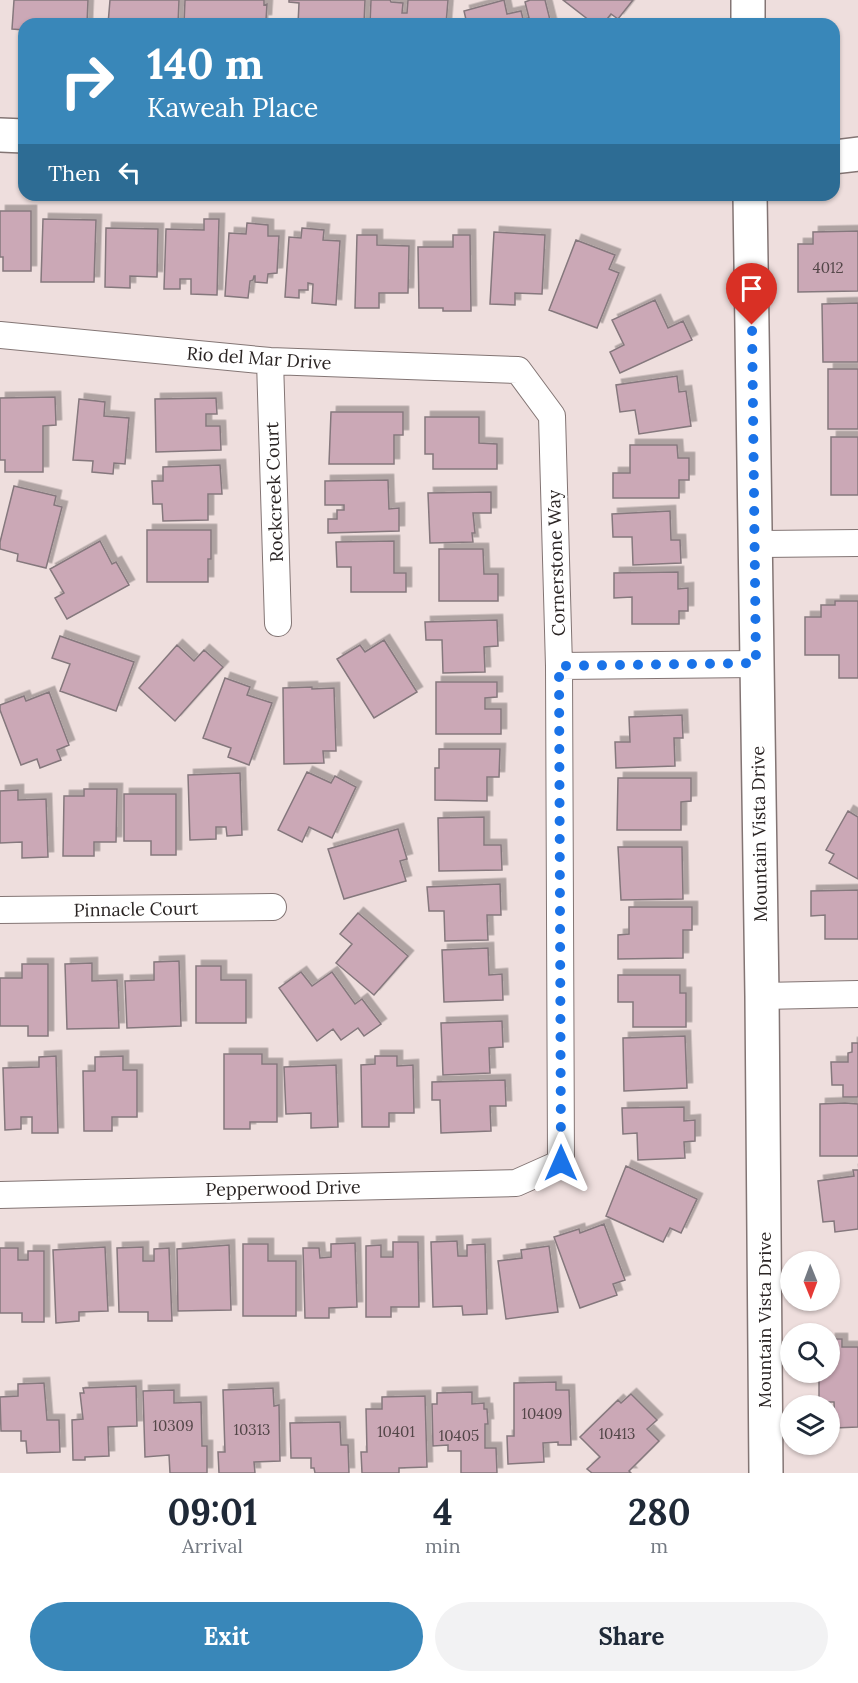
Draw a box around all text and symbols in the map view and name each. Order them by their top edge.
text: 140 m [147,37,263,91]
icon: right [48,42,126,120]
text: Kaweah Place [147,90,318,124]
icon: left [113,156,146,189]
text: Then [48,159,101,187]
house number: 4012 [813,258,843,277]
pin [726,263,777,325]
icon: arrive [735,272,768,305]
street label: Rio del Mar Drive [186,341,332,375]
street label: Rockcreek Court [260,421,288,563]
street label: Cornerstone Way [542,489,570,637]
street label: Mountain Vista Drive [746,745,772,922]
street label: Pinnacle Court [73,896,199,922]
position arrow [529,1131,593,1195]
street label: Pepperwood Drive [205,1175,361,1201]
street label: Mountain Vista Drive [753,1232,776,1408]
north arrow [780,1251,840,1311]
map controls [780,1251,840,1455]
button: search [780,1323,840,1383]
button: layers [780,1395,840,1455]
house number: 10409 [522,1404,562,1423]
house number: 10309 [152,1416,194,1435]
house number: 10313 [234,1420,270,1439]
house number: 10401 [377,1422,415,1441]
house number: 10413 [599,1424,635,1443]
house number: 10405 [439,1426,479,1445]
text: 09:01 [167,1489,258,1535]
text: 4 [433,1489,453,1535]
text: 280 [628,1489,691,1535]
text: Arrival [182,1533,243,1558]
text: min [425,1533,461,1558]
text: m [650,1533,668,1558]
button: Exit [30,1602,423,1671]
button: Share [435,1602,828,1671]

